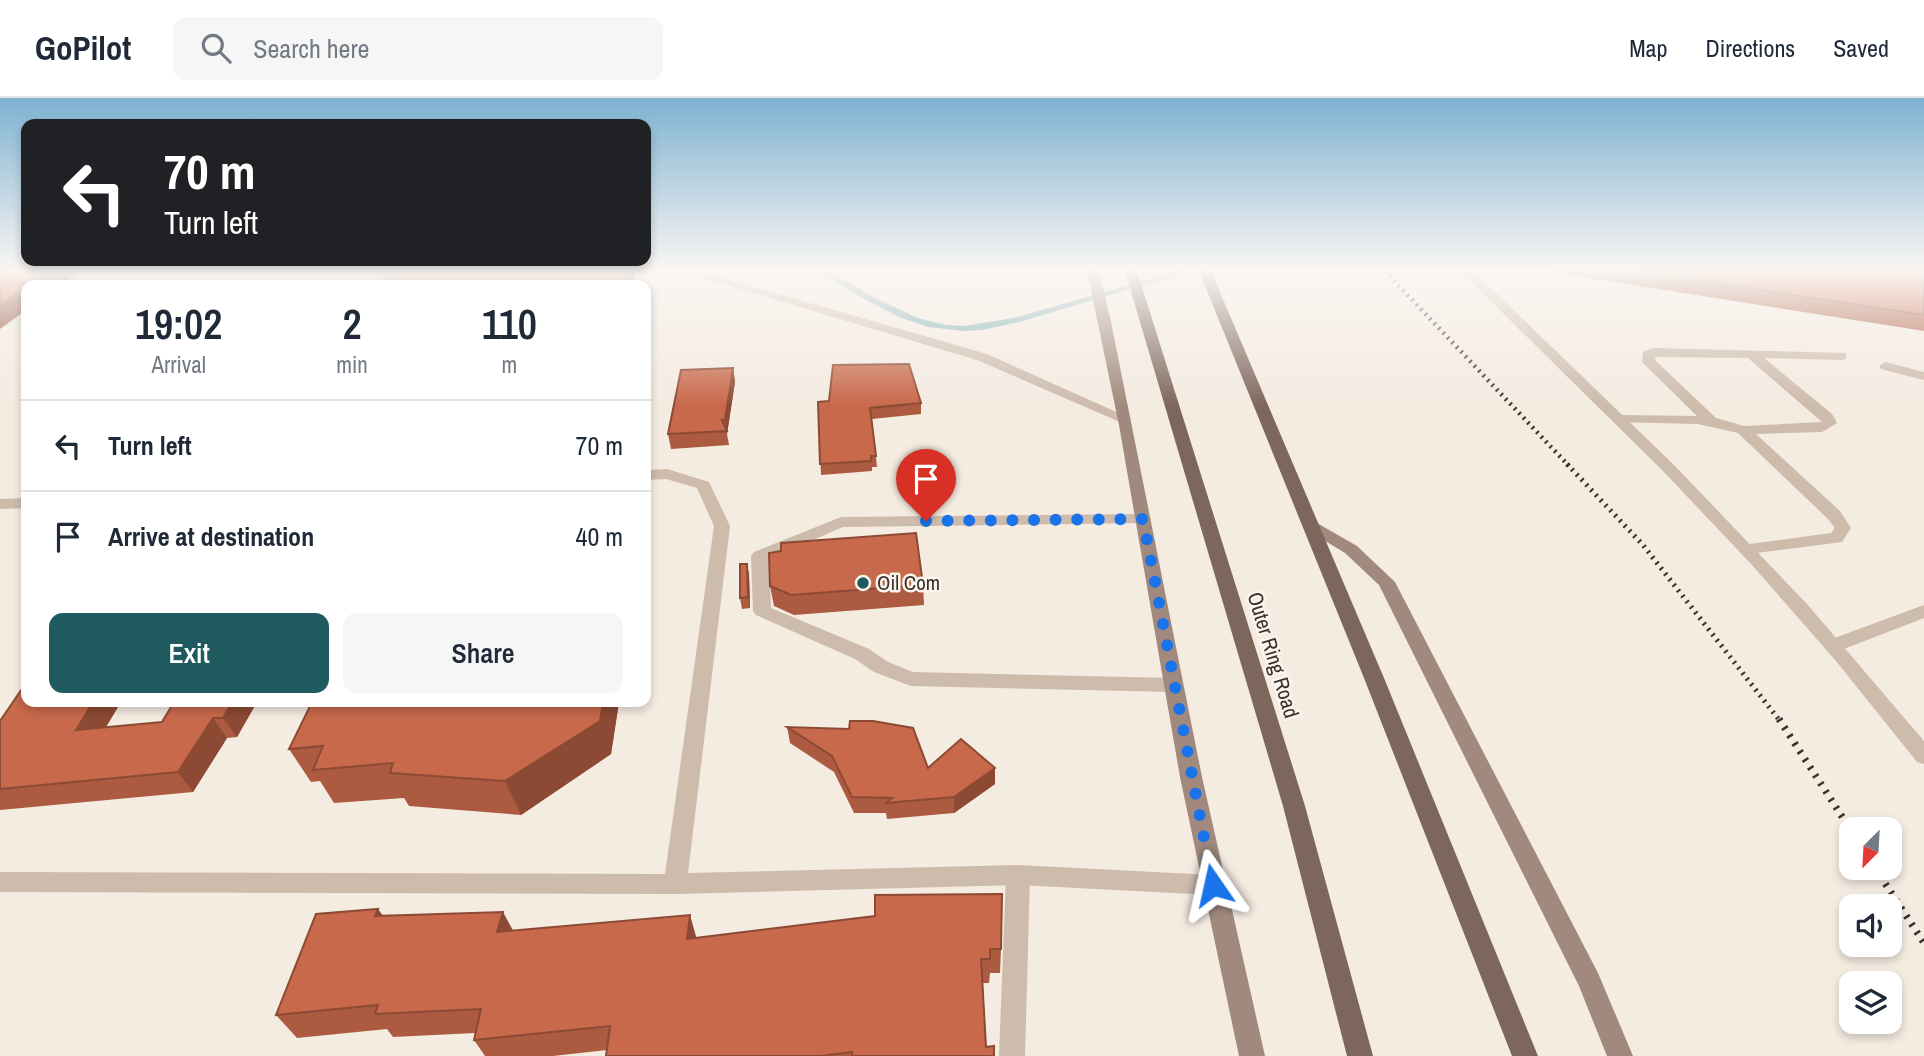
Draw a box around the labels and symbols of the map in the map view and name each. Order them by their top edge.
pin [896,449,956,521]
place label: Oil Com [877,568,940,597]
marker: Oil Com [855,575,871,591]
street label: Outer Ring Road [1241,588,1306,721]
north arrow [1839,817,1902,880]
position arrow [1176,848,1250,922]

